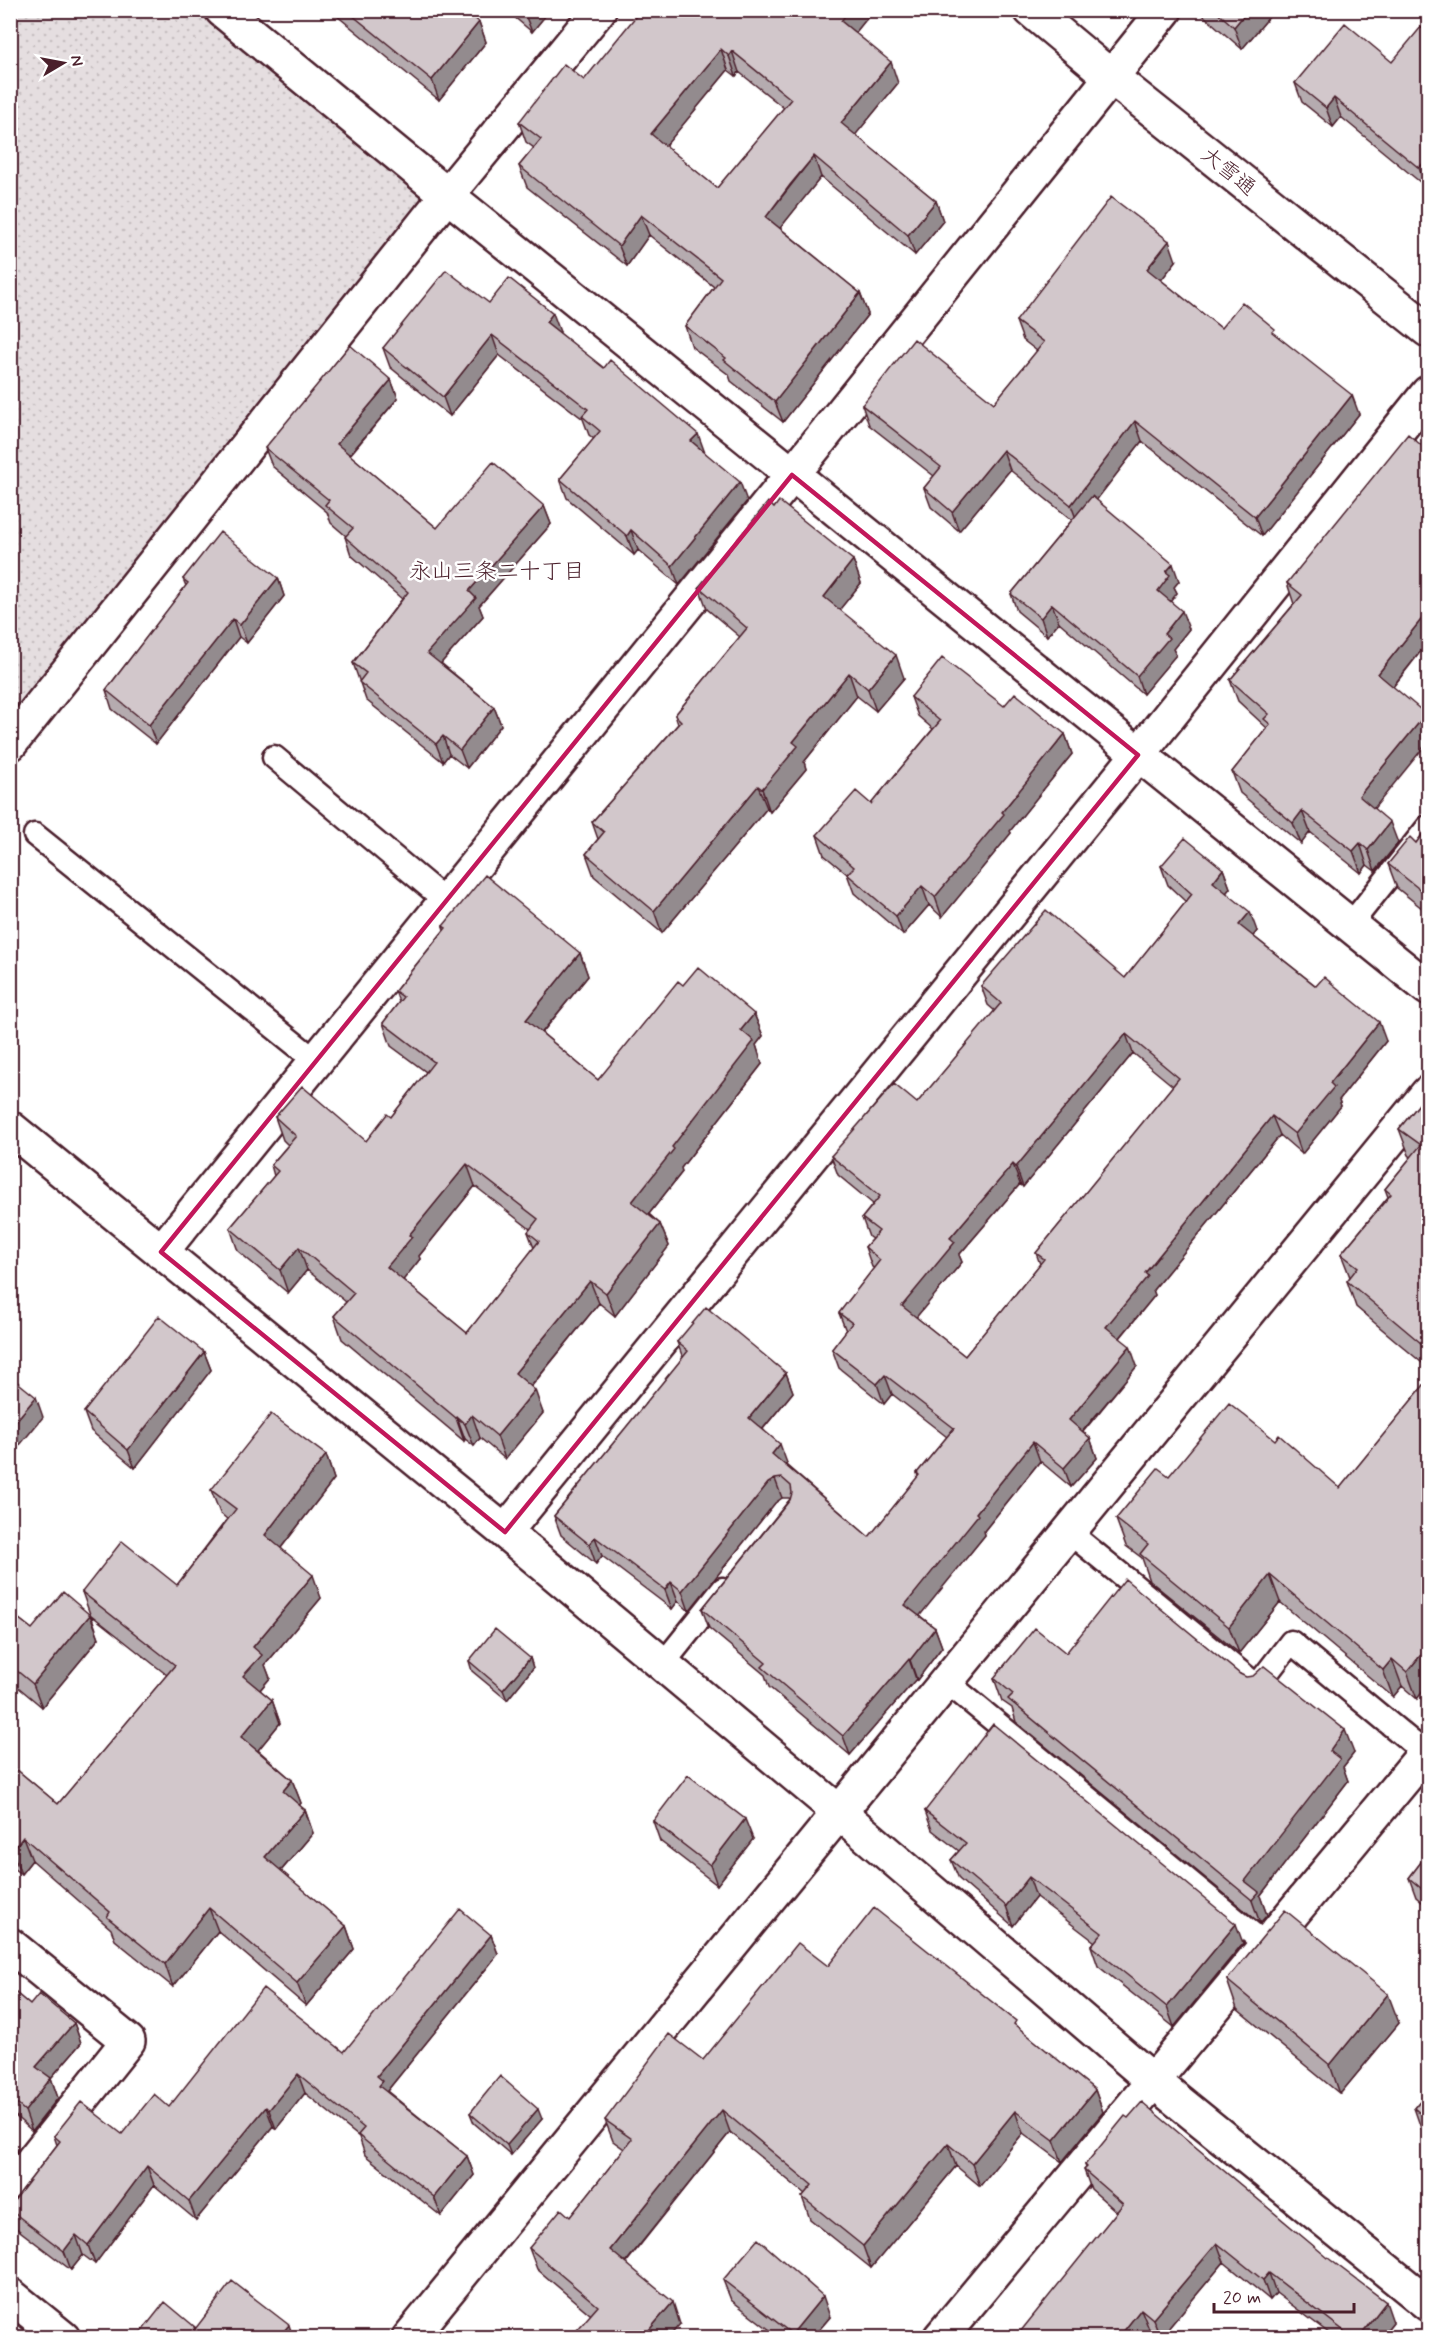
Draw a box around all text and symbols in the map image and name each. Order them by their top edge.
north arrow [33,33,93,93]
text: N [65,54,88,68]
street label: 大雪通 [1195,141,1262,202]
district label: 永山三条二十丁目 [409,558,585,586]
scale bar [1214,2276,1354,2314]
text: 20 m [1223,2286,1261,2310]

